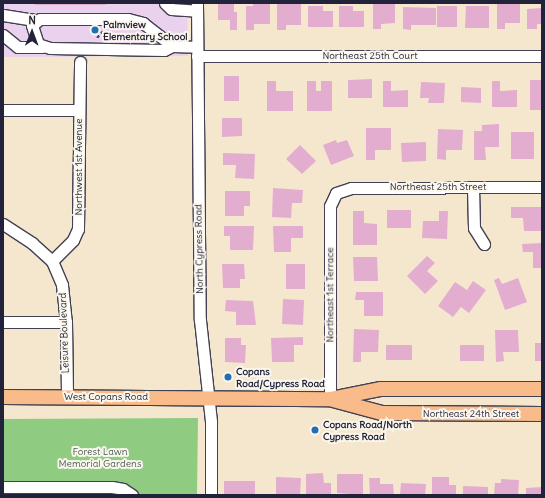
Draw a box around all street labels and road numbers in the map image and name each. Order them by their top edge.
street label: Northeast 25th Court [322,50,418,62]
street label: Northwest 1st Avenue [73,119,85,215]
street label: Northeast 25th Street [390,181,486,193]
street label: North Cypress Road [192,204,206,294]
street label: Northeast 1st Terrace [324,247,336,343]
street label: Leisure Boulevard [57,292,71,374]
street label: West Copans Road [64,391,148,403]
street label: Northeast 24th Street [423,408,519,420]

